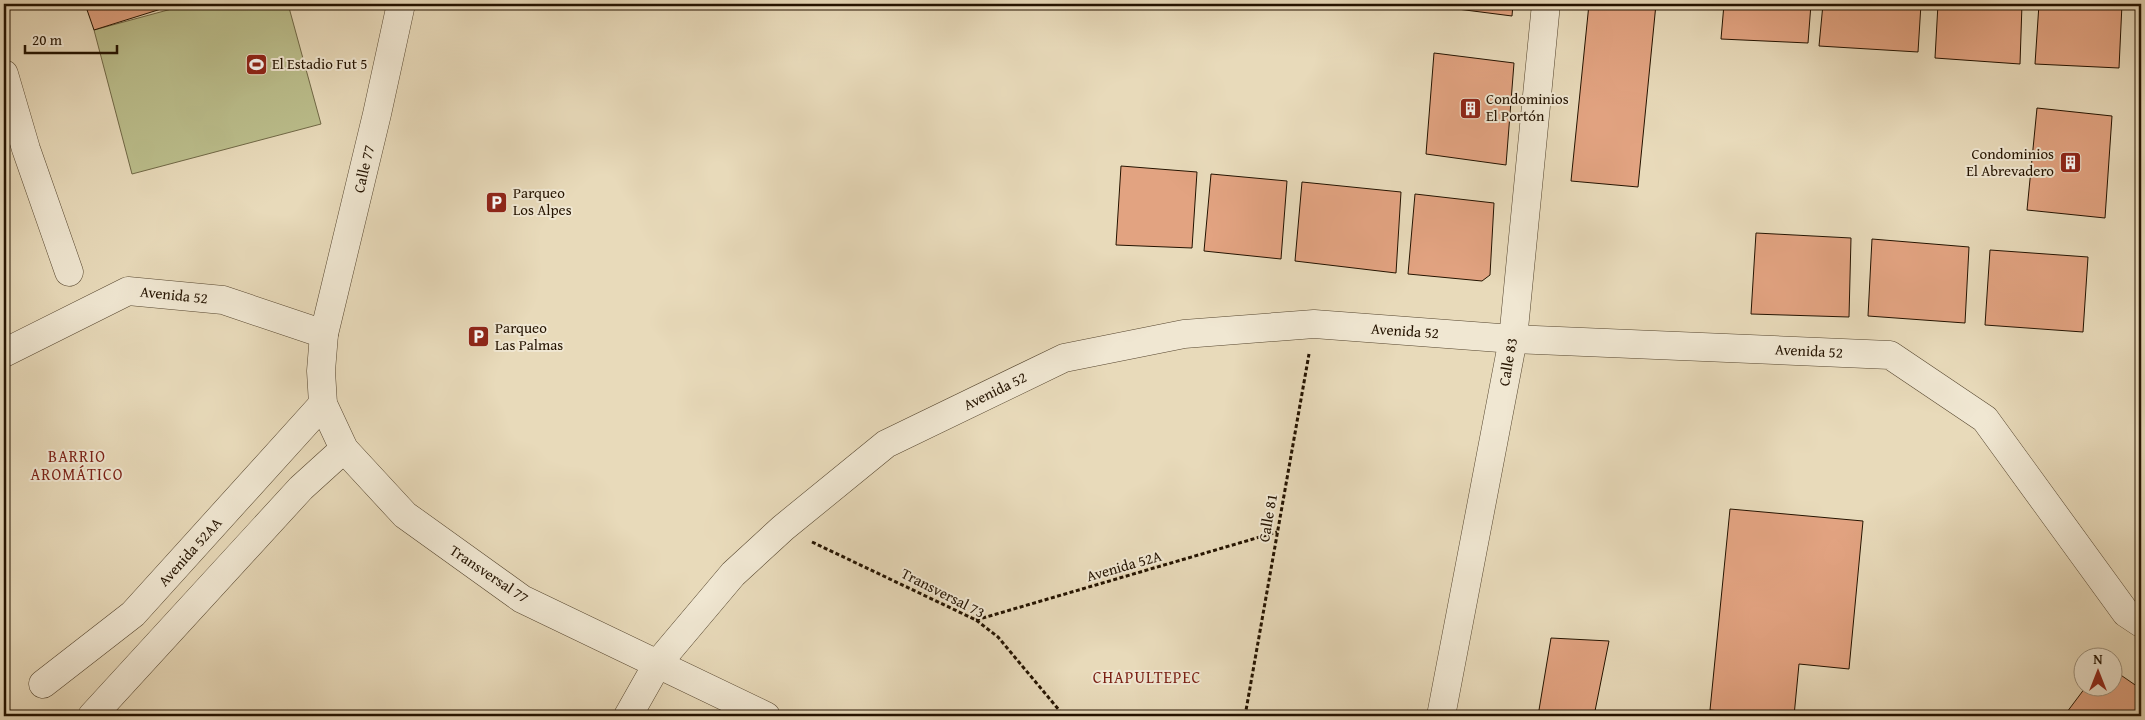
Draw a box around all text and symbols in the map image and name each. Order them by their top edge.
scale bar [25,22,118,54]
text: 20 m [32,29,63,50]
sports icon: El Estadio Fut 5 [244,52,268,76]
place label: El Estadio Fut 5 [272,53,367,74]
place label: Condominios El Portón [1486,88,1569,126]
building icon: Condominios El Portón [1458,96,1482,120]
street label: Calle 77 [348,143,379,195]
place label: Condominios El Abrevadero [1966,143,2054,181]
building icon: Condominios El Abrevadero [2058,151,2082,175]
place label: Parqueo Los Alpes [513,182,572,220]
parking icon: Parqueo Los Alpes [485,190,509,214]
street label: Avenida 52 [139,281,209,308]
place label: Parqueo Las Palmas [495,317,563,355]
street label: Avenida 52 [1370,318,1440,343]
parking icon: Parqueo Las Palmas [467,325,491,349]
street label: Calle 83 [1493,336,1522,388]
street label: Avenida 52 [1775,338,1844,363]
street label: Avenida 52 [960,366,1030,415]
district label: BARRIO AROMÁTICO [31,444,123,486]
street label: Calle 81 [1253,492,1282,544]
street label: Avenida 52AA [153,513,226,591]
street label: Transversal 77 [446,539,533,608]
street label: Avenida 52A [1084,545,1164,586]
street label: Transversal 73 [898,562,989,623]
north arrow [2072,648,2122,698]
text: N [2093,649,2103,669]
district label: CHAPULTEPEC [1093,665,1201,689]

